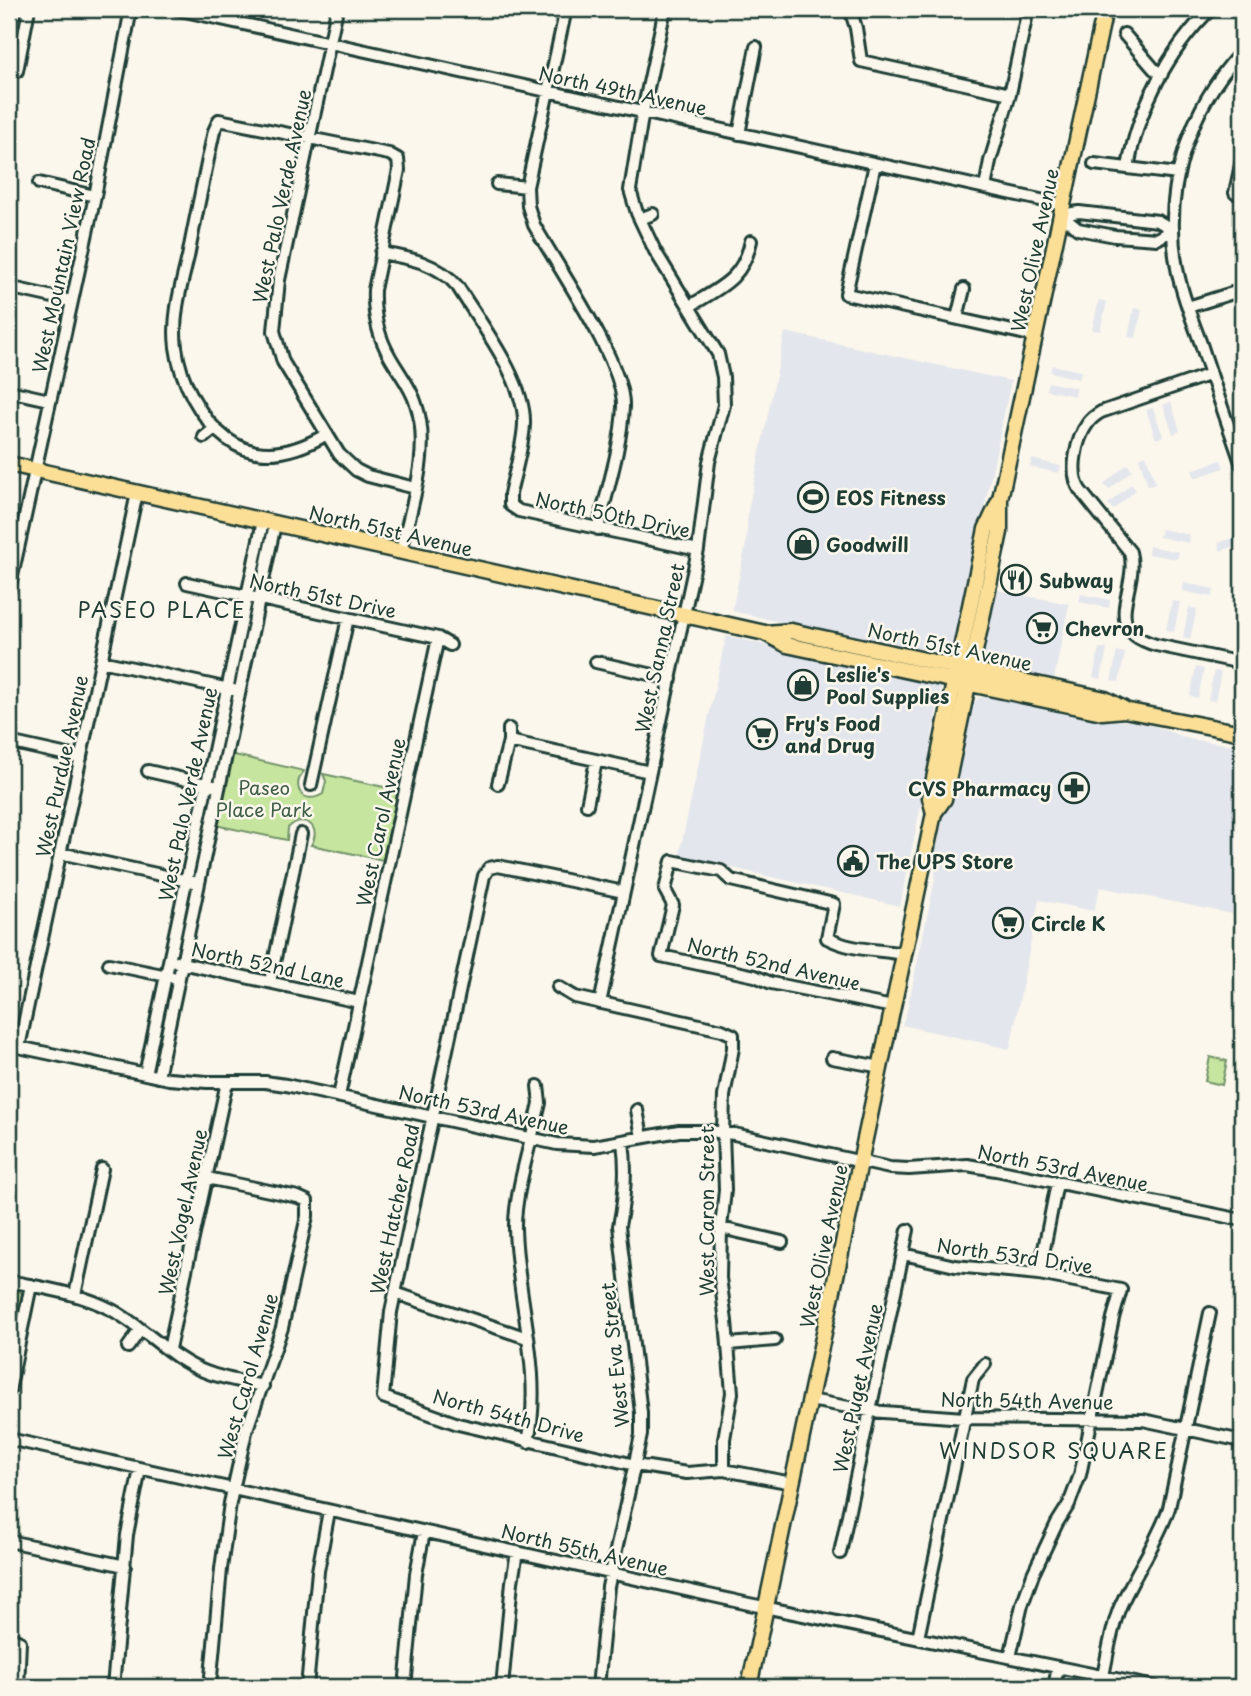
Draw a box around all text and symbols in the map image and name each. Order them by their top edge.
street label: North 49th Avenue [536,58,710,122]
street label: West Palo Verde Avenue [245,86,317,306]
street label: West Mountain View Road [24,134,102,376]
street label: West Olive Avenue [1003,166,1065,334]
sports icon: EOS Fitness [796,480,830,514]
place label: EOS Fitness [836,483,946,511]
street label: North 50th Drive [533,484,693,544]
street label: North 51st Avenue [306,498,476,562]
shop icon: Goodwill [786,527,820,561]
place label: Goodwill [826,530,908,558]
street label: West Sanna Street [627,560,691,735]
restaurant icon: Subway [999,563,1033,597]
street label: North 51st Drive [247,566,399,624]
place label: Subway [1039,566,1113,594]
district label: PASEO PLACE [77,593,247,625]
supermarket icon: Chevron [1025,611,1059,645]
place label: Chevron [1065,614,1144,642]
street label: North 51st Avenue [865,615,1035,677]
place label: Leslie's Pool Supplies [826,660,949,710]
shop icon: Leslie's Pool Supplies [786,668,820,702]
street label: West Purdue Avenue [28,672,94,860]
street label: West Palo Verde Avenue [151,684,223,904]
place label: Fry's Food and Drug [785,709,880,759]
supermarket icon: Fry's Food and Drug [745,717,779,751]
street label: West Carol Avenue [348,735,412,909]
pharmacy icon: CVS Pharmacy [1057,771,1091,805]
park label: Paseo Place Park [215,773,313,823]
place label: CVS Pharmacy [908,774,1051,802]
public building icon: The UPS Store [836,844,870,878]
place label: The UPS Store [876,847,1013,875]
supermarket icon: Circle K [991,906,1025,940]
place label: Circle K [1031,909,1106,937]
street label: North 52nd Avenue [685,929,863,997]
street label: North 52nd Lane [189,934,347,994]
street label: North 53rd Avenue [396,1077,572,1141]
street label: West Hatcher Road [362,1121,426,1297]
street label: West Vogel Avenue [151,1126,213,1298]
street label: West Caron Street [692,1126,720,1296]
street label: North 53rd Avenue [975,1137,1151,1197]
street label: West Olive Avenue [792,1162,854,1330]
street label: North 53rd Drive [935,1230,1095,1280]
street label: West Eva Street [592,1281,636,1429]
street label: West Carol Avenue [210,1289,284,1463]
street label: West Puget Avenue [825,1301,889,1475]
street label: North 54th Drive [430,1381,588,1449]
street label: North 54th Avenue [940,1384,1114,1416]
district label: WINDSOR SQUARE [939,1434,1169,1466]
street label: North 55th Avenue [499,1516,671,1582]

